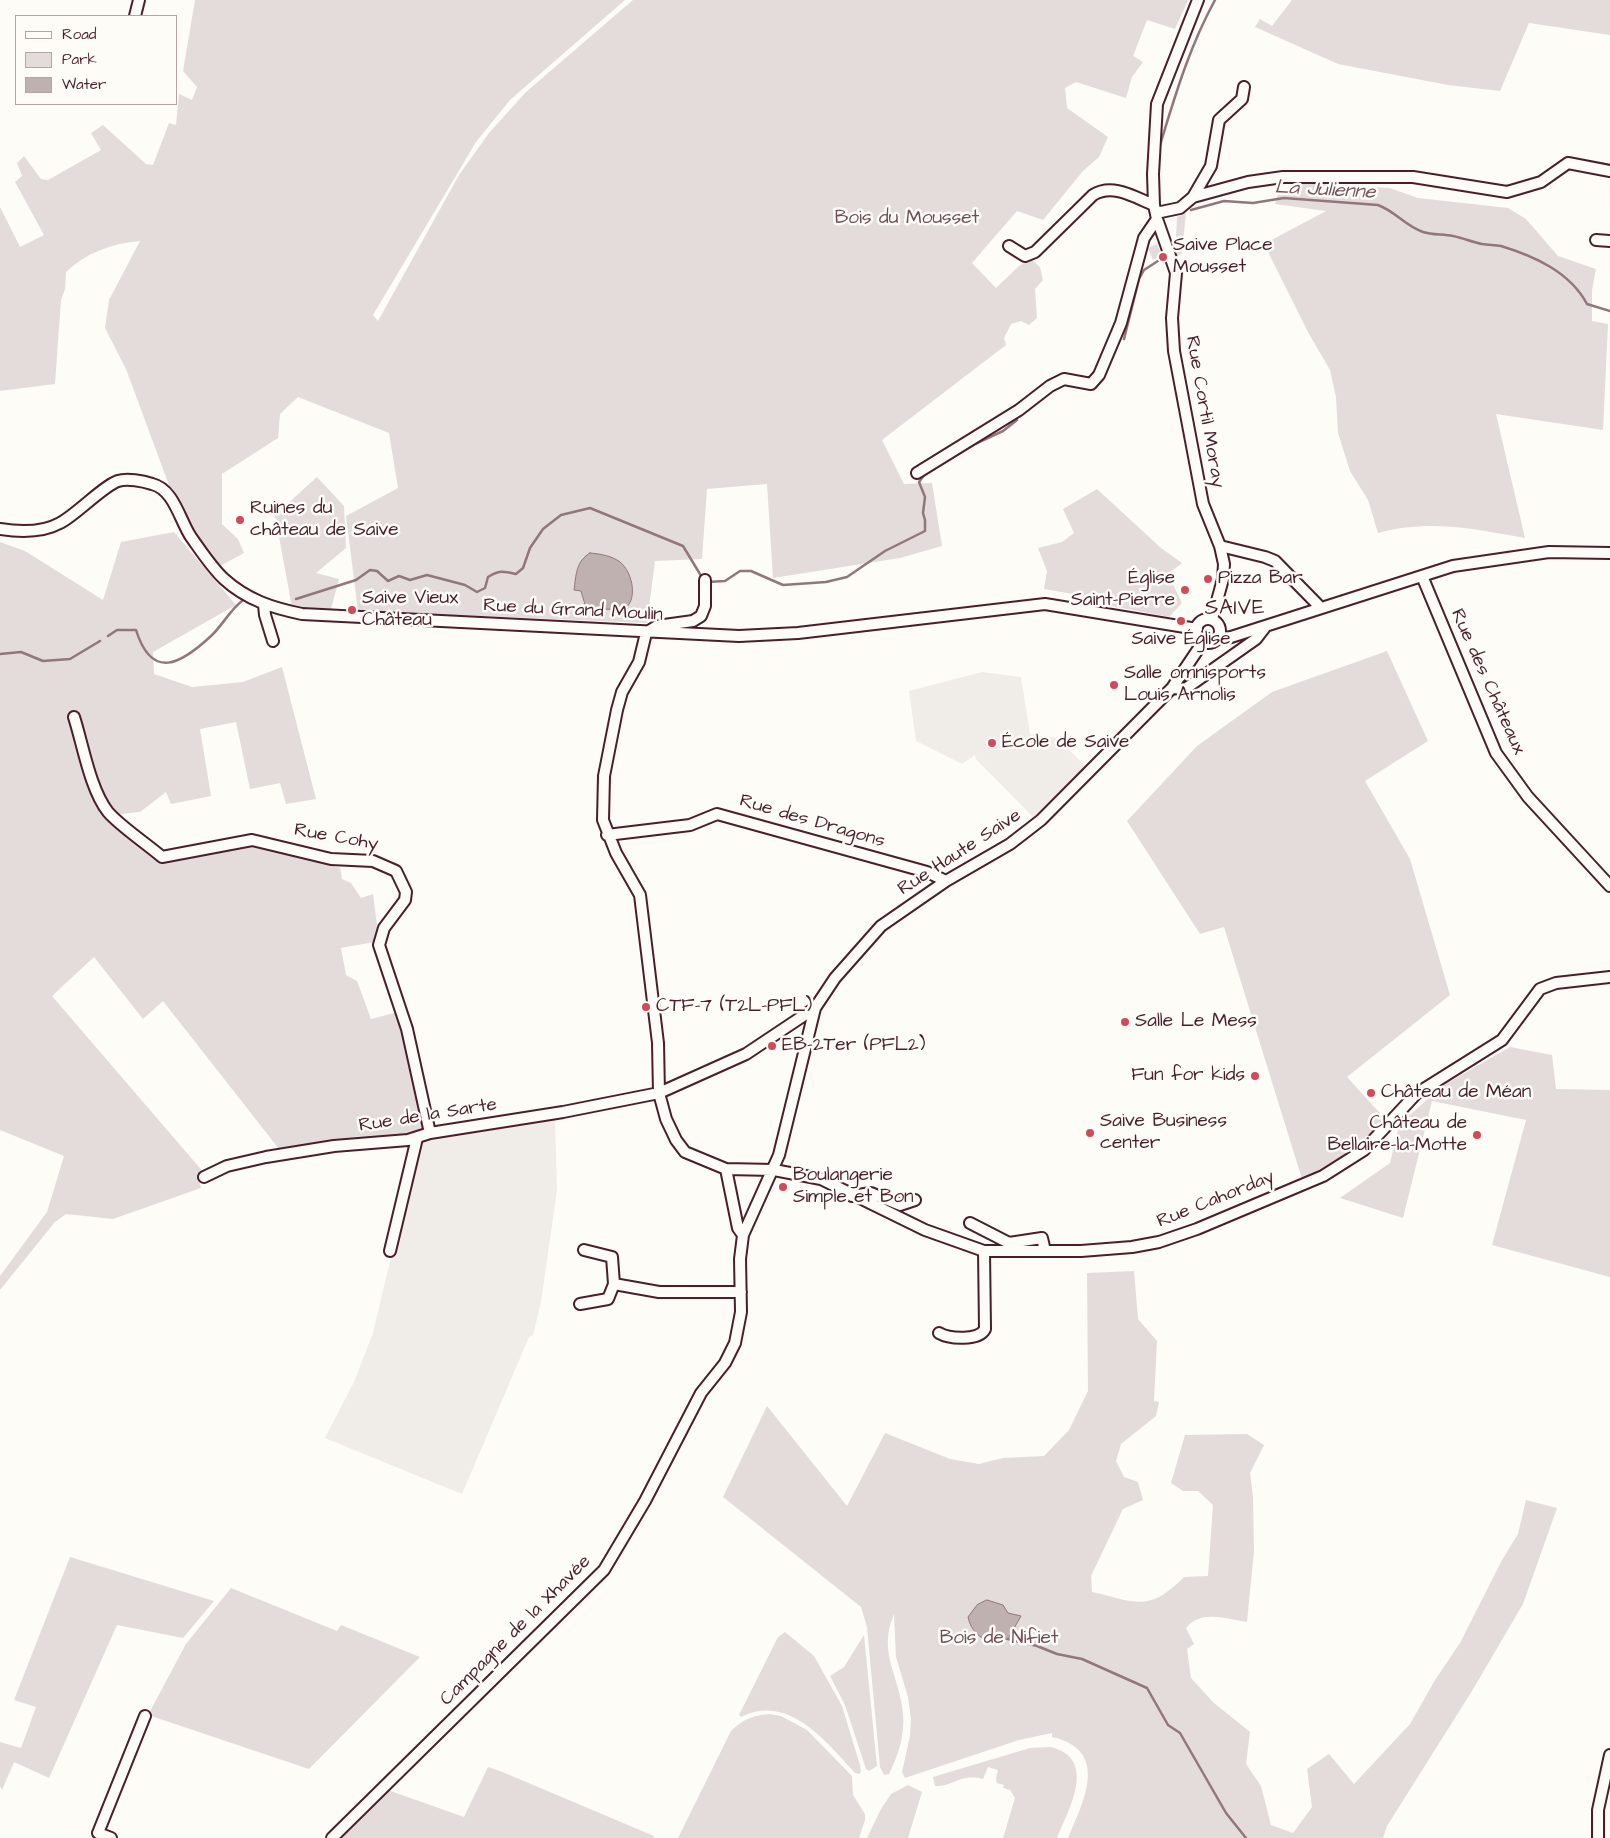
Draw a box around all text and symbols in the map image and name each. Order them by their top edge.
legend [15,15,178,105]
text: Road [62,24,96,45]
text: Park [62,49,97,70]
text: Water [62,74,106,95]
water label: La Julienne [1274,176,1376,206]
park label: Bois du Mousset [835,208,979,230]
place label: Saive Place Mousset [1173,235,1273,279]
marker: Saive Place Mousset [1157,251,1169,263]
street label: Rue Cortil Moray [1179,334,1229,490]
place label: Ruines du château de Saive [250,498,398,542]
marker: Ruines du château de Saive [234,514,246,526]
place label: Église Saint-Pierre [1071,568,1175,612]
place label: Pizza Bar [1218,568,1303,590]
marker: Pizza Bar [1202,573,1214,585]
marker: Église Saint-Pierre [1179,584,1191,596]
place label: Saive Vieux Château [362,588,458,632]
street label: Rue du Grand Moulin [483,595,663,627]
district label: SAIVE [1204,597,1266,623]
marker: Saive Vieux Château [346,604,358,616]
street label: Rue des Châteaux [1445,606,1529,758]
marker: Saive Église [1175,615,1187,627]
place label: Saive Église [1131,629,1231,651]
place label: Salle omnisports Louis Arnolis [1124,663,1266,707]
marker: Salle omnisports Louis Arnolis [1108,679,1120,691]
place label: École de Saive [1002,732,1129,754]
marker: École de Saive [986,737,998,749]
street label: Rue des Dragons [737,790,887,854]
street label: Rue Haute Saive [894,805,1026,901]
street label: Rue Cohy [292,819,380,857]
place label: CTF-7 (T2L-PFL) [656,996,812,1018]
marker: CTF-7 (T2L-PFL) [640,1001,652,1013]
place label: Salle Le Mess [1135,1011,1257,1033]
marker: Salle Le Mess [1119,1016,1131,1028]
place label: EB-2Ter (PFL2) [782,1035,925,1057]
marker: EB-2Ter (PFL2) [766,1040,778,1052]
place label: Fun for kids [1131,1065,1245,1087]
marker: Fun for kids [1249,1070,1261,1082]
place label: Château de Méan [1381,1082,1531,1104]
marker: Château de Méan [1365,1087,1377,1099]
street label: Rue de la Sarte [357,1094,499,1138]
place label: Saive Business center [1100,1111,1227,1155]
place label: Château de Bellaire-la-Motte [1327,1113,1467,1157]
marker: Saive Business center [1084,1127,1096,1139]
marker: Château de Bellaire-la-Motte [1471,1129,1483,1141]
place label: Boulangerie Simple et Bon [793,1165,914,1209]
street label: Rue Cahorday [1154,1166,1278,1234]
marker: Boulangerie Simple et Bon [777,1181,789,1193]
street label: Campagne de la Xhavée [436,1551,596,1711]
park label: Bois de Nifiet [940,1628,1058,1650]

